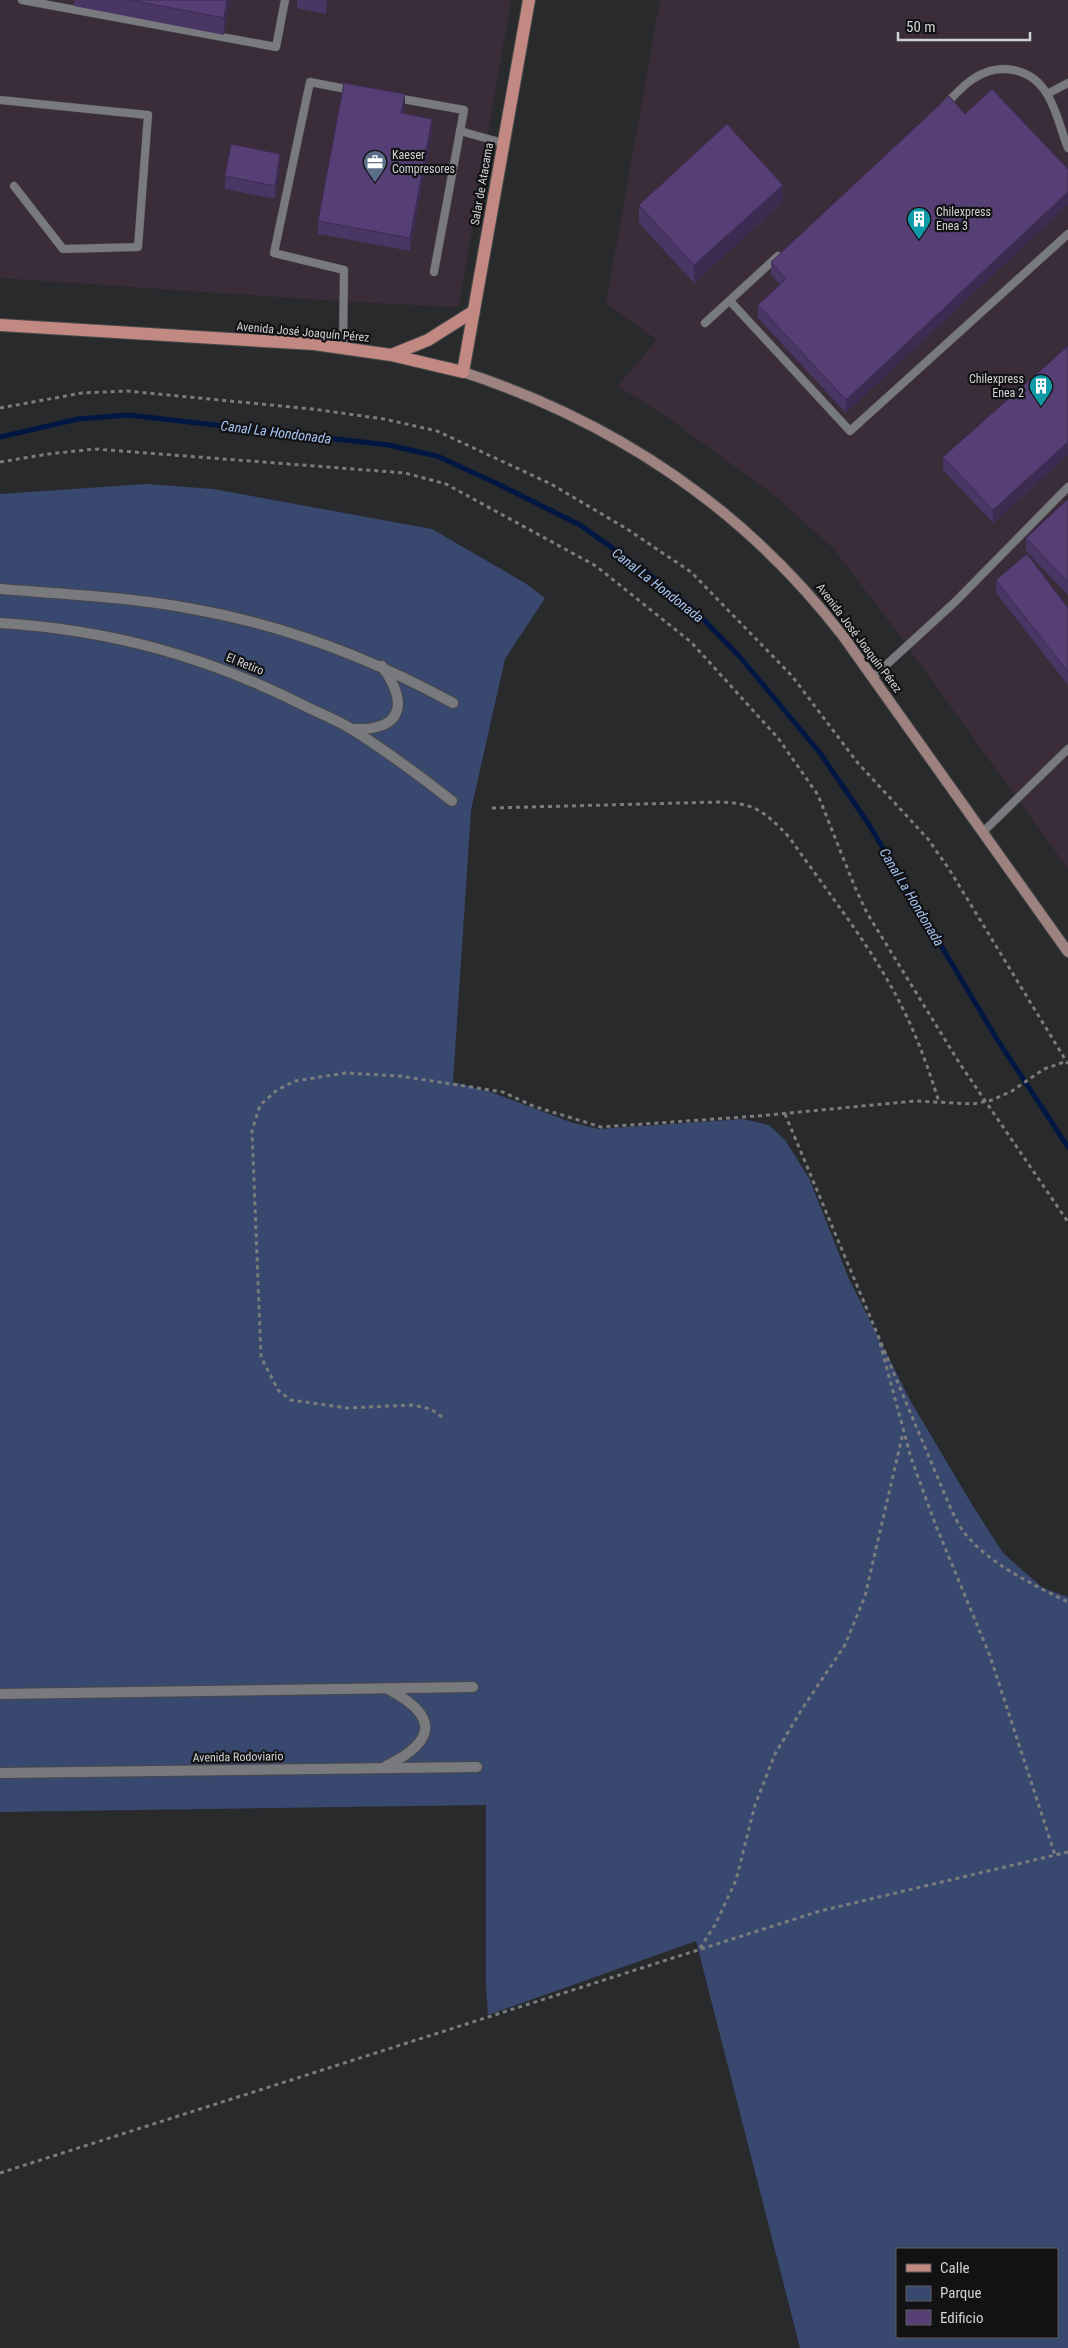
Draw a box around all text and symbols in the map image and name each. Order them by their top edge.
scale bar [898,10,1030,42]
text: 50 m [906,18,936,36]
street label: Salar de Atacama [468,141,496,226]
place label: Kaeser Compresores [392,148,455,176]
office icon: Kaeser Compresores [362,149,388,183]
place label: Chilexpress Enea 3 [936,205,991,233]
building icon: Chilexpress Enea 3 [906,206,932,240]
street label: Avenida José Joaquín Pérez [236,319,370,345]
place label: Chilexpress Enea 2 [969,372,1024,400]
building icon: Chilexpress Enea 2 [1028,373,1054,407]
water label: Canal La Hondonada [220,417,332,447]
water label: Canal La Hondonada [609,544,707,626]
street label: Avenida José Joaquín Pérez [813,581,905,695]
street label: El Retiro [224,650,266,678]
water label: Canal La Hondonada [876,845,948,949]
street label: Avenida Rodoviario [193,1749,283,1765]
legend [896,2248,1058,2338]
text: Calle [940,2259,970,2277]
text: Parque [940,2284,982,2302]
text: Edificio [940,2309,983,2327]

